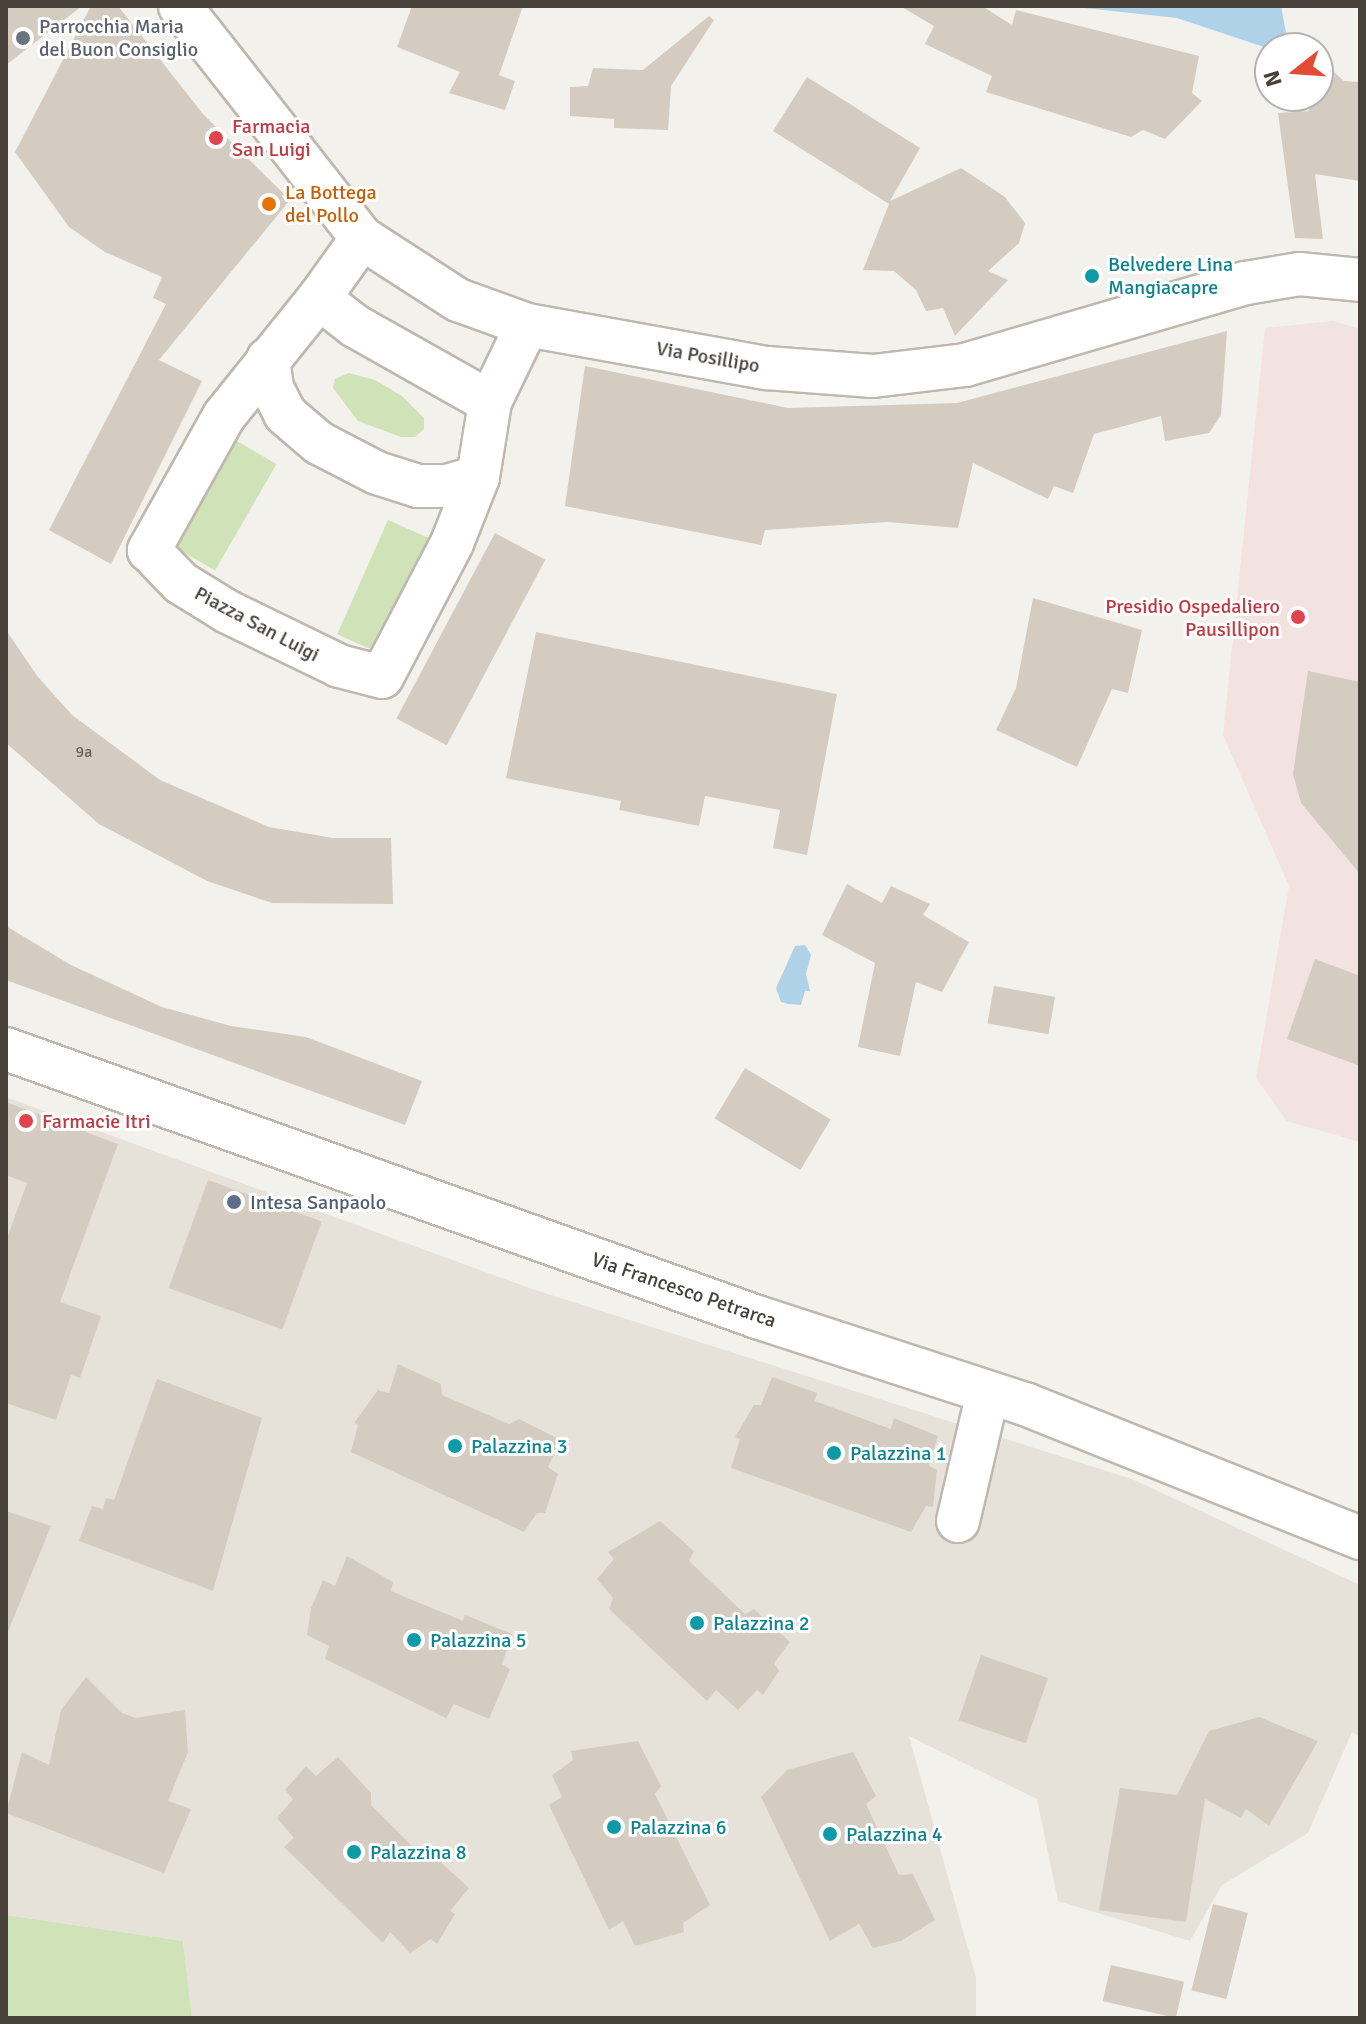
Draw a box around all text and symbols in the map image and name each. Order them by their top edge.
place label: Parrocchia Maria del Buon Consiglio [39,14,198,61]
marker: Parrocchia Maria del Buon Consiglio [14,29,32,47]
north arrow [1254,32,1334,112]
text: N [1257,67,1288,90]
place label: Farmacia San Luigi [232,114,311,161]
marker: Farmacia San Luigi [207,129,225,147]
place label: La Bottega del Pollo [285,180,377,227]
marker: La Bottega del Pollo [260,195,278,213]
place label: Belvedere Lina Mangiacapre [1108,252,1233,299]
marker: Belvedere Lina Mangiacapre [1083,267,1101,285]
street label: Via Posillipo [654,336,762,378]
street label: Piazza San Luigi [190,581,324,667]
place label: Presidio Ospedaliero Pausillipon [1105,594,1280,641]
marker: Presidio Ospedaliero Pausillipon [1287,606,1309,628]
house number: 9a [76,742,92,762]
place label: Farmacie Itri [42,1109,151,1133]
marker: Farmacie Itri [17,1112,35,1130]
place label: Intesa Sanpaolo [250,1190,386,1214]
marker: Intesa Sanpaolo [225,1193,243,1211]
street label: Via Francesco Petrarca [589,1247,779,1333]
place label: Palazzina 3 [471,1434,568,1458]
marker: Palazzina 3 [446,1437,464,1455]
place label: Palazzina 1 [850,1441,947,1465]
marker: Palazzina 1 [825,1444,843,1462]
place label: Palazzina 2 [713,1611,810,1635]
marker: Palazzina 2 [688,1614,706,1632]
place label: Palazzina 5 [430,1628,527,1652]
marker: Palazzina 5 [405,1631,423,1649]
place label: Palazzina 6 [630,1815,727,1839]
marker: Palazzina 6 [605,1818,623,1836]
place label: Palazzina 4 [846,1822,943,1846]
marker: Palazzina 4 [821,1825,839,1843]
place label: Palazzina 8 [370,1840,467,1864]
marker: Palazzina 8 [345,1843,363,1861]

